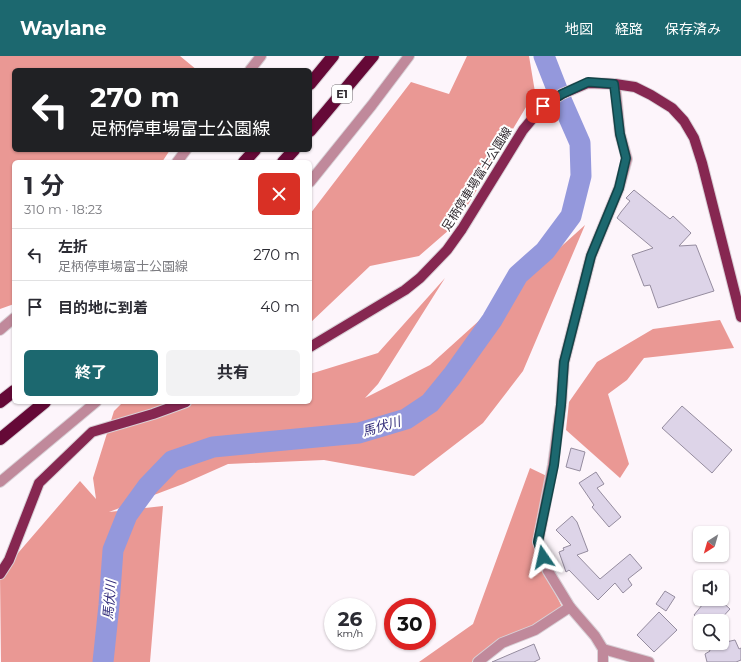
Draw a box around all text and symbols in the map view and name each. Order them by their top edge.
text: Waylane [20,17,107,40]
text: 地図 [565,20,593,38]
text: 経路 [615,20,643,38]
text: 保存済み [665,20,721,38]
text: 270 m [90,80,180,114]
icon: left [24,84,76,136]
road number: E1 [332,85,352,103]
pin [526,89,560,123]
icon: arrive [532,95,554,117]
text: 足柄停車場富士公園線 [90,118,270,140]
street label: 足柄停車場富士公園線 [438,124,515,234]
text: 1 分 [24,171,64,200]
button: close [258,173,300,215]
text: 310 m · 18:23 [24,201,102,217]
text: 左折 [58,237,88,256]
icon: left [24,244,46,266]
text: 270 m [253,245,300,264]
text: 足柄停車場富士公園線 [58,258,188,274]
icon: arrive [24,296,46,318]
text: 40 m [260,297,300,316]
text: 目的地に到着 [58,298,148,317]
button: 終了 [24,350,158,396]
button: 共有 [166,350,300,396]
water label: 馬伏川 [360,412,404,439]
north arrow [693,526,729,562]
map controls [693,526,729,650]
position arrow [522,536,564,578]
button: sound [693,570,729,606]
water label: 馬伏川 [99,578,119,620]
speed limit sign: 30 [384,598,436,650]
text: 26 [338,607,362,631]
button: search [693,614,729,650]
text: km/h [337,627,363,640]

